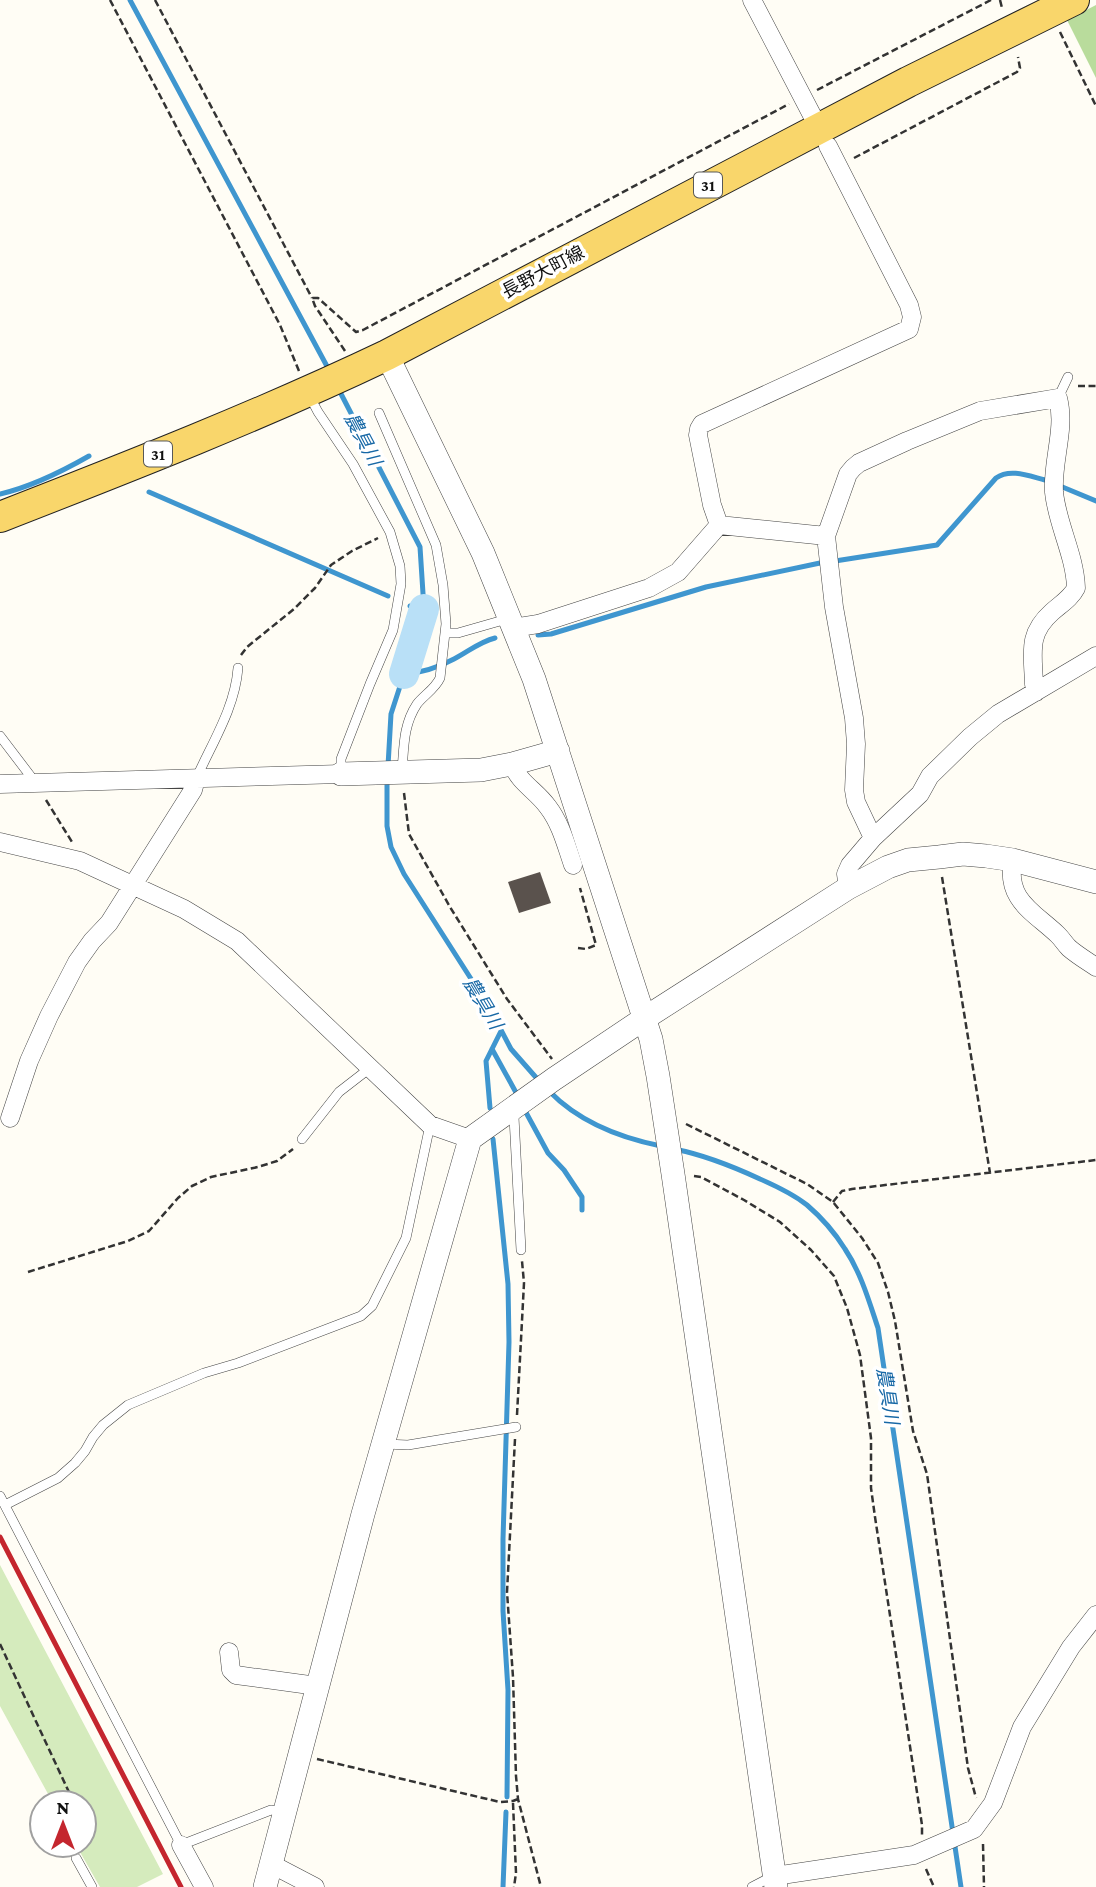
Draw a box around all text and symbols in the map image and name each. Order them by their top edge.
road number: 31 [694,172,722,197]
street label: 長野大町線 [499,242,587,302]
water label: 農具川 [340,409,387,471]
road number: 31 [144,442,172,467]
water label: 農具川 [459,973,508,1035]
water label: 農具川 [873,1366,903,1428]
north arrow [28,1789,98,1859]
text: N [57,1797,70,1818]

